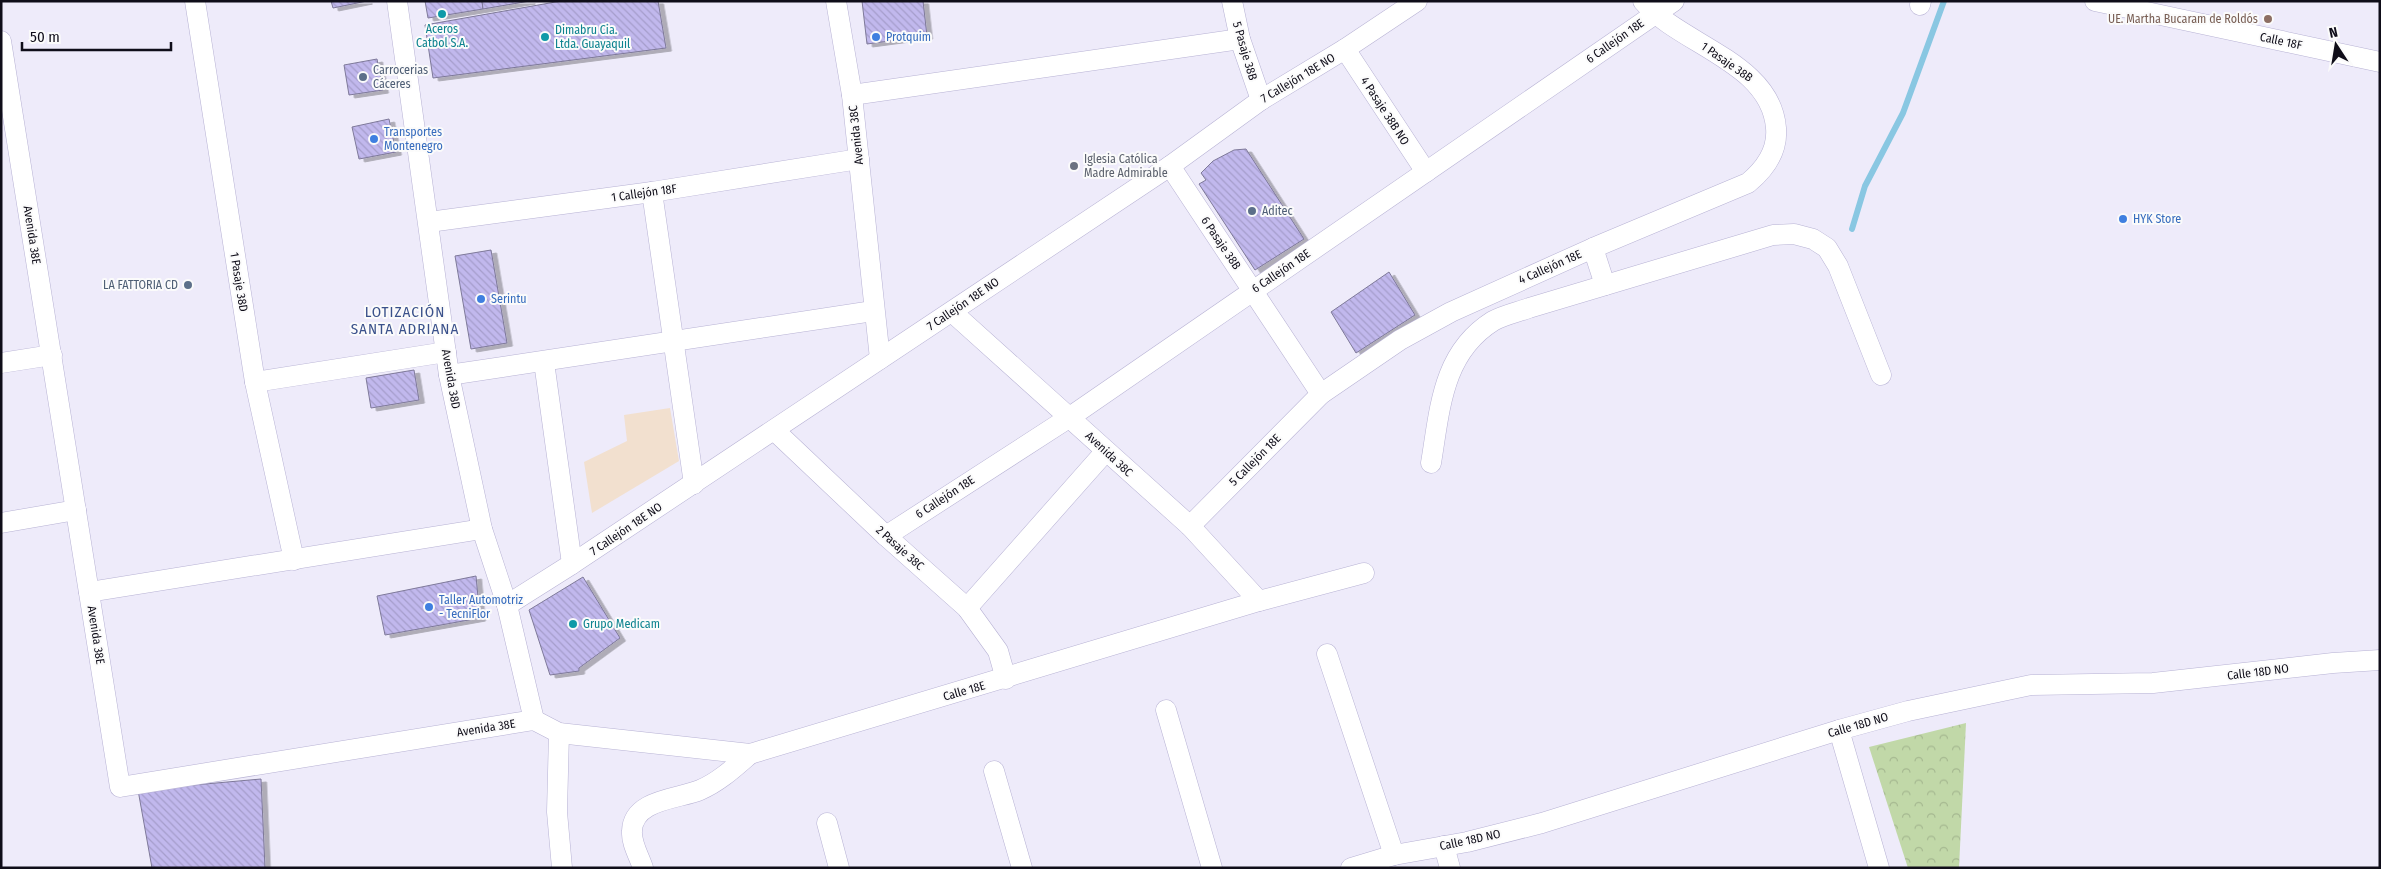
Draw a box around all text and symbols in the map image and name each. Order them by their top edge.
marker: Aceros Catbol S.A. [436,8,448,20]
place label: UE. Martha Bucaram de Roldós [2108,12,2258,26]
marker: UE. Martha Bucaram de Roldós [2262,13,2274,25]
street label: 6 Callejón 18E [1583,16,1647,66]
scale bar [22,20,171,52]
street label: 5 Pasaje 38B [1230,20,1260,82]
north arrow [2311,20,2361,70]
place label: Aceros Catbol S.A. [416,22,468,50]
place label: Dimabru Cia. Ltda. Guayaquil [555,23,630,51]
text: N [2328,24,2339,42]
text: 50 m [30,28,60,46]
place label: Protquim [886,30,931,44]
street label: Calle 18F [2259,30,2304,52]
marker: Dimabru Cia. Ltda. Guayaquil [539,31,551,43]
marker: Protquim [870,31,882,43]
street label: 1 Pasaje 38B [1699,39,1756,85]
street label: 7 Callejón 18E NO [1258,50,1338,106]
place label: Carrocerias Cáceres [373,63,428,91]
marker: Carrocerias Cáceres [357,71,369,83]
street label: 4 Pasaje 38B NO [1358,74,1412,148]
street label: Avenida 38C [846,105,866,165]
place label: Transportes Montenegro [384,125,443,153]
marker: Transportes Montenegro [368,133,380,145]
place label: Iglesia Católica Madre Admirable [1084,152,1168,180]
marker: Iglesia Católica Madre Admirable [1068,160,1080,172]
street label: 1 Callejón 18F [610,181,678,205]
place label: Aditec [1262,204,1293,218]
street label: Avenida 38E [20,205,44,266]
marker: Aditec [1246,205,1258,217]
place label: HYK Store [2133,212,2181,226]
marker: HYK Store [2117,213,2129,225]
street label: 6 Pasaje 38B [1198,214,1244,272]
street label: 6 Callejón 18E [1249,246,1313,296]
street label: 4 Callejón 18E [1516,247,1584,287]
street label: 1 Pasaje 38D [227,251,251,313]
street label: 7 Callejón 18E NO [924,275,1002,333]
place label: LA FATTORIA CD [103,278,178,292]
marker: LA FATTORIA CD [182,279,194,291]
place label: Serintu [491,292,527,306]
marker: Serintu [475,293,487,305]
district label: LOTIZACIÓN SANTA ADRIANA [351,303,459,338]
street label: Avenida 38D [439,348,463,410]
street label: Avenida 38C [1082,429,1136,479]
street label: 5 Callejón 18E [1226,431,1284,489]
street label: 6 Callejón 18E [913,473,977,521]
street label: 7 Callejón 18E NO [587,500,665,558]
street label: 2 Pasaje 38C [873,523,927,573]
place label: Taller Automotriz - TecniFlor [439,593,523,621]
marker: Taller Automotriz - TecniFlor [423,601,435,613]
street label: Avenida 38E [84,605,108,666]
place label: Grupo Medicam [583,617,660,631]
marker: Grupo Medicam [567,618,579,630]
street label: Calle 18D NO [2226,661,2290,683]
street label: Calle 18E [941,678,987,704]
street label: Calle 18D NO [1826,710,1890,740]
street label: Avenida 38E [456,716,517,740]
street label: Calle 18D NO [1438,827,1502,853]

